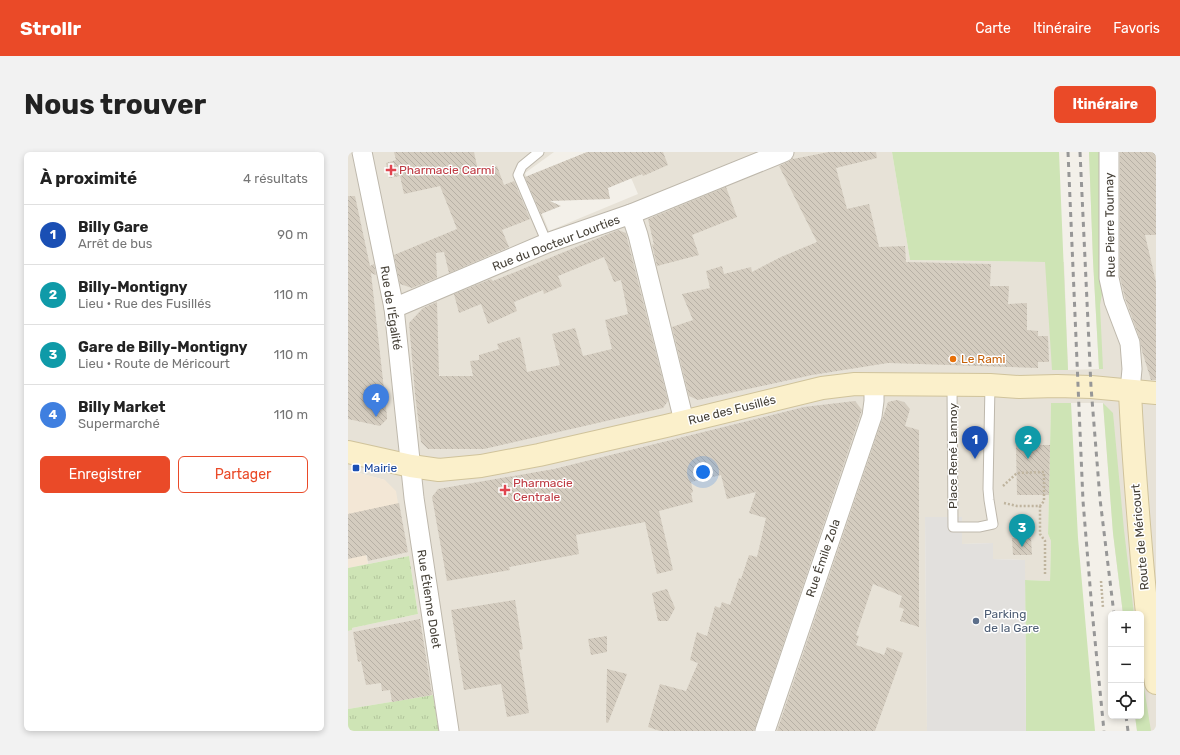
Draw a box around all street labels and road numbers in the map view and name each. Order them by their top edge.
street label: Rue Pierre Tournay [1102,172,1118,278]
street label: Rue du Docteur Lourties [490,212,622,274]
street label: Rue de l'Égalité [377,265,405,351]
street label: Rue des Fusillés [687,392,777,428]
street label: Place René Lannoy [946,403,960,509]
street label: Route de Méricourt [1128,483,1152,591]
street label: Rue Émile Zola [803,517,843,599]
street label: Rue Étienne Dolet [414,549,444,650]

